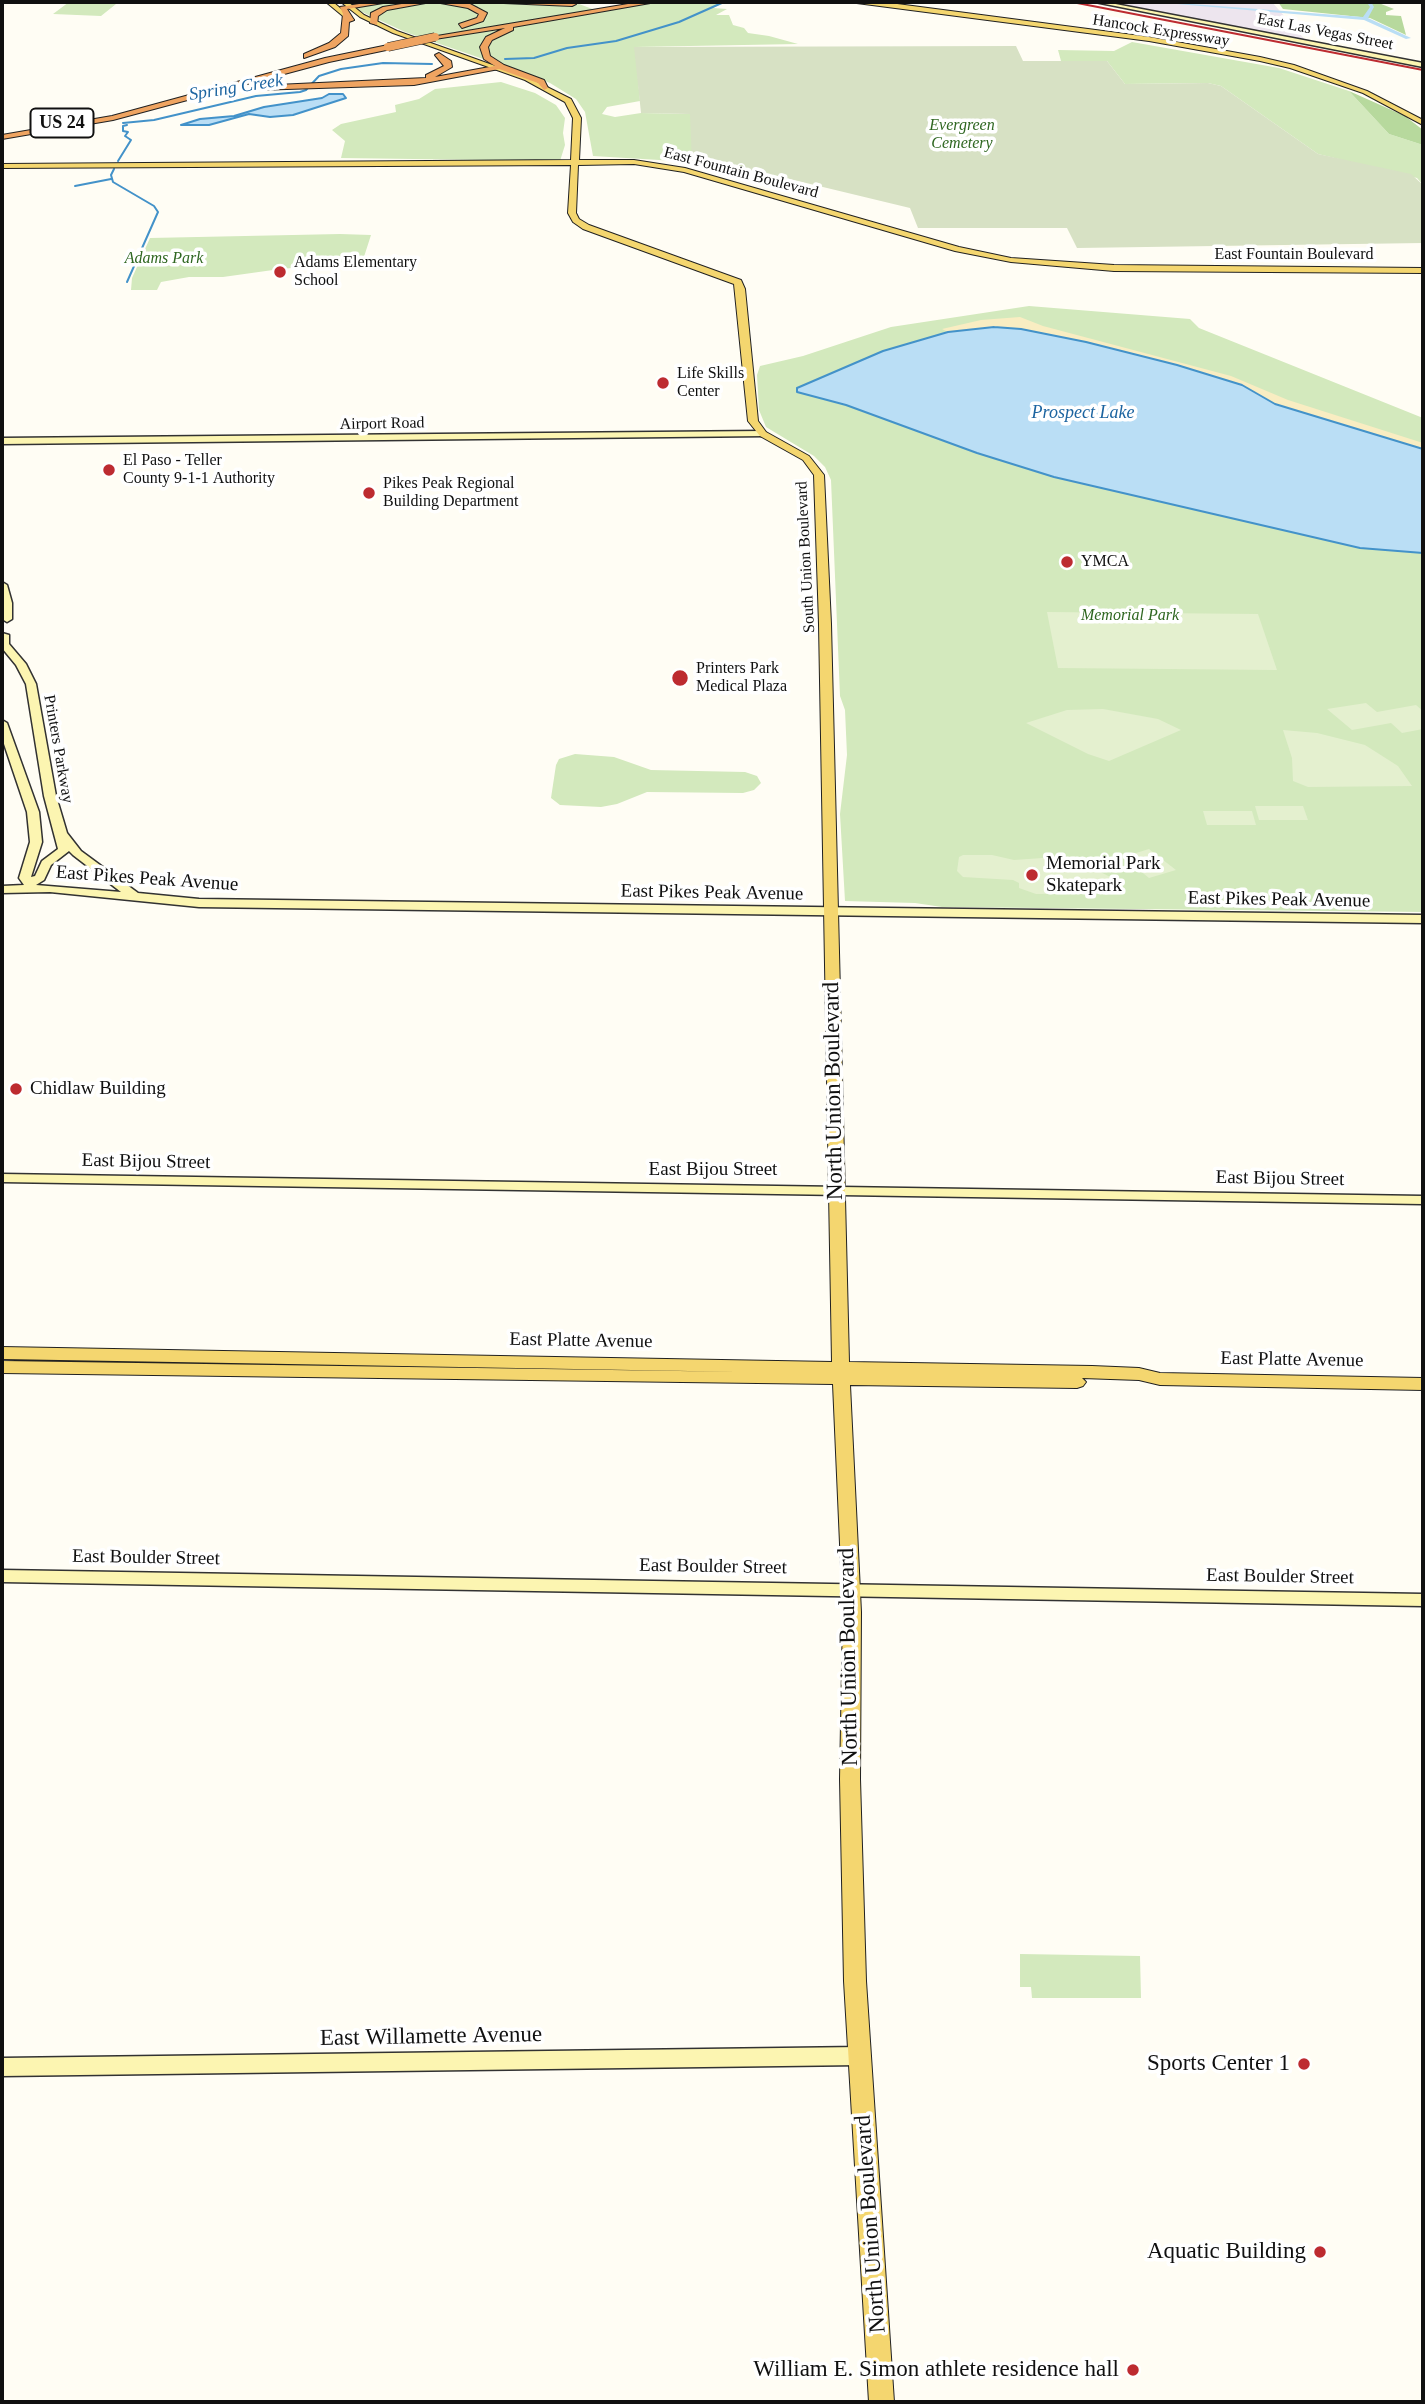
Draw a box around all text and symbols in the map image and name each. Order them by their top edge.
street label: East Las Vegas Street [1255,9,1395,55]
street label: Hancock Expressway [1091,11,1231,51]
water label: Spring Creek [187,70,285,106]
road number: US 24 [31,109,94,138]
park label: Evergreen Cemetery [929,116,995,154]
street label: East Fountain Boulevard [662,143,820,203]
street label: East Fountain Boulevard [1214,245,1374,265]
park label: Adams Park [125,249,203,269]
place label: Adams Elementary School [294,253,417,291]
marker: Adams Elementary School [272,264,288,280]
place label: Life Skills Center [677,364,744,402]
marker: Life Skills Center [655,375,671,391]
water label: Prospect Lake [1032,402,1134,424]
street label: Airport Road [339,414,425,434]
place label: El Paso - Teller County 9-1-1 Authority [123,451,275,489]
marker: El Paso - Teller County 9-1-1 Authority [101,462,117,478]
place label: Pikes Peak Regional Building Department [383,474,519,512]
street label: South Union Boulevard [792,481,820,633]
marker: Pikes Peak Regional Building Department [361,485,377,501]
place label: YMCA [1081,552,1129,572]
marker: YMCA [1059,554,1075,570]
park label: Memorial Park [1081,606,1179,626]
place label: Printers Park Medical Plaza [696,659,787,697]
marker: Printers Park Medical Plaza [670,668,690,688]
street label: Printers Parkway [39,693,77,805]
place label: Memorial Park Skatepark [1046,853,1161,897]
street label: East Pikes Peak Avenue [55,861,239,897]
marker: Memorial Park Skatepark [1024,867,1040,883]
street label: East Pikes Peak Avenue [620,880,804,906]
street label: East Pikes Peak Avenue [1187,887,1371,913]
street label: North Union Boulevard [818,982,850,1200]
place label: Chidlaw Building [30,1078,166,1100]
marker: Chidlaw Building [8,1081,24,1097]
street label: East Bijou Street [81,1149,211,1175]
street label: East Bijou Street [649,1159,777,1181]
street label: East Bijou Street [1215,1166,1345,1192]
street label: East Platte Avenue [509,1328,653,1354]
street label: East Platte Avenue [1220,1347,1364,1373]
street label: East Boulder Street [72,1545,220,1571]
street label: North Union Boulevard [833,1548,865,1766]
street label: East Boulder Street [639,1554,787,1580]
street label: East Boulder Street [1206,1564,1354,1590]
street label: East Willamette Avenue [320,2021,542,2053]
place label: Sports Center 1 [1147,2050,1290,2078]
marker: Sports Center 1 [1296,2056,1312,2072]
street label: North Union Boulevard [850,2114,892,2334]
place label: Aquatic Building [1147,2238,1306,2266]
marker: Aquatic Building [1312,2244,1328,2260]
place label: William E. Simon athlete residence hall [753,2356,1119,2384]
marker: William E. Simon athlete residence hall [1125,2362,1141,2378]

